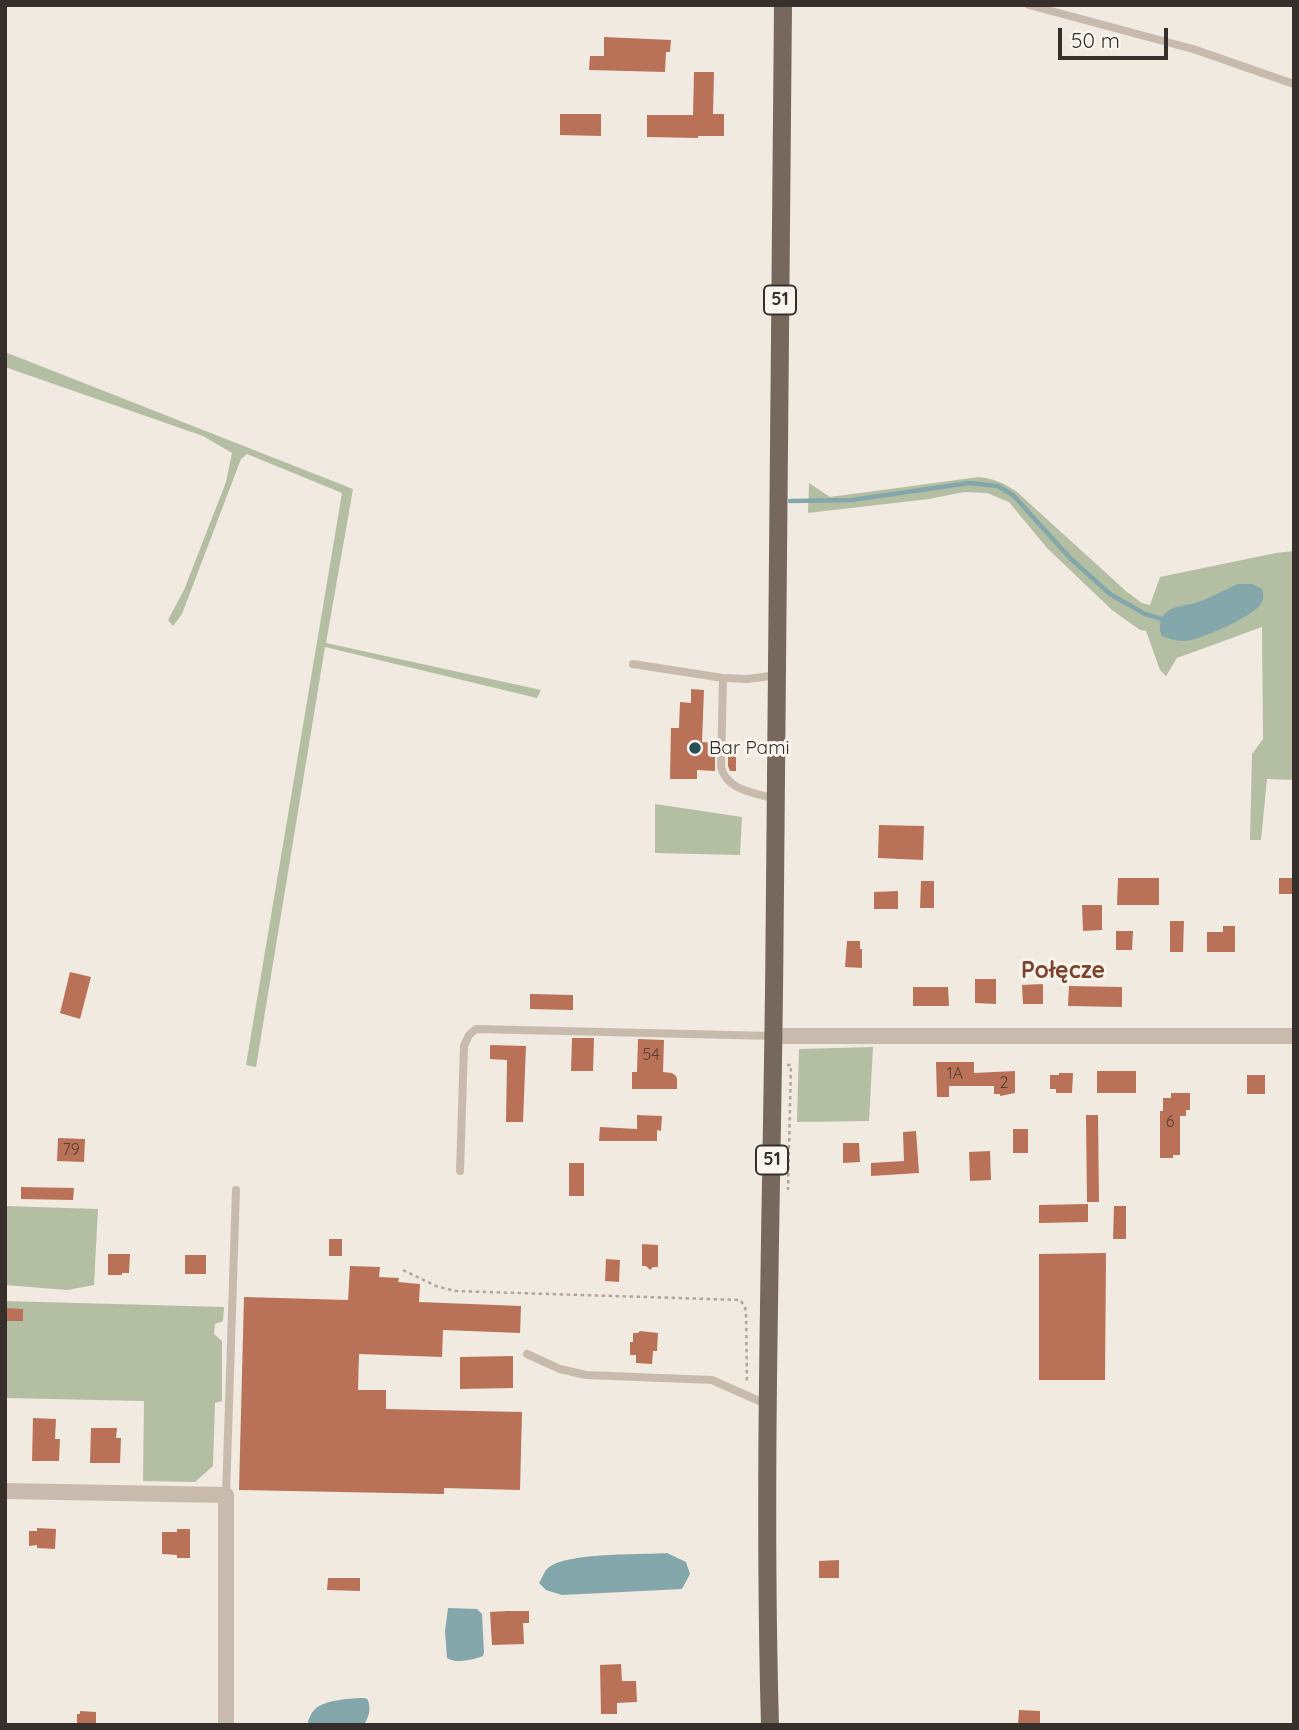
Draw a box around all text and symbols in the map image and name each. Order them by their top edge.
scale bar [1061,14,1171,58]
text: 50 m [1071,27,1120,53]
road number: 51 [764,286,796,314]
place label: Bar Pami [709,737,790,759]
marker: Bar Pami [687,740,703,756]
district label: Połęcze [1021,957,1105,985]
house number: 54 [642,1045,660,1065]
house number: 1A [947,1064,963,1084]
house number: 2 [1000,1073,1008,1093]
house number: 6 [1166,1112,1174,1132]
house number: 79 [62,1140,80,1160]
road number: 51 [756,1146,788,1175]

